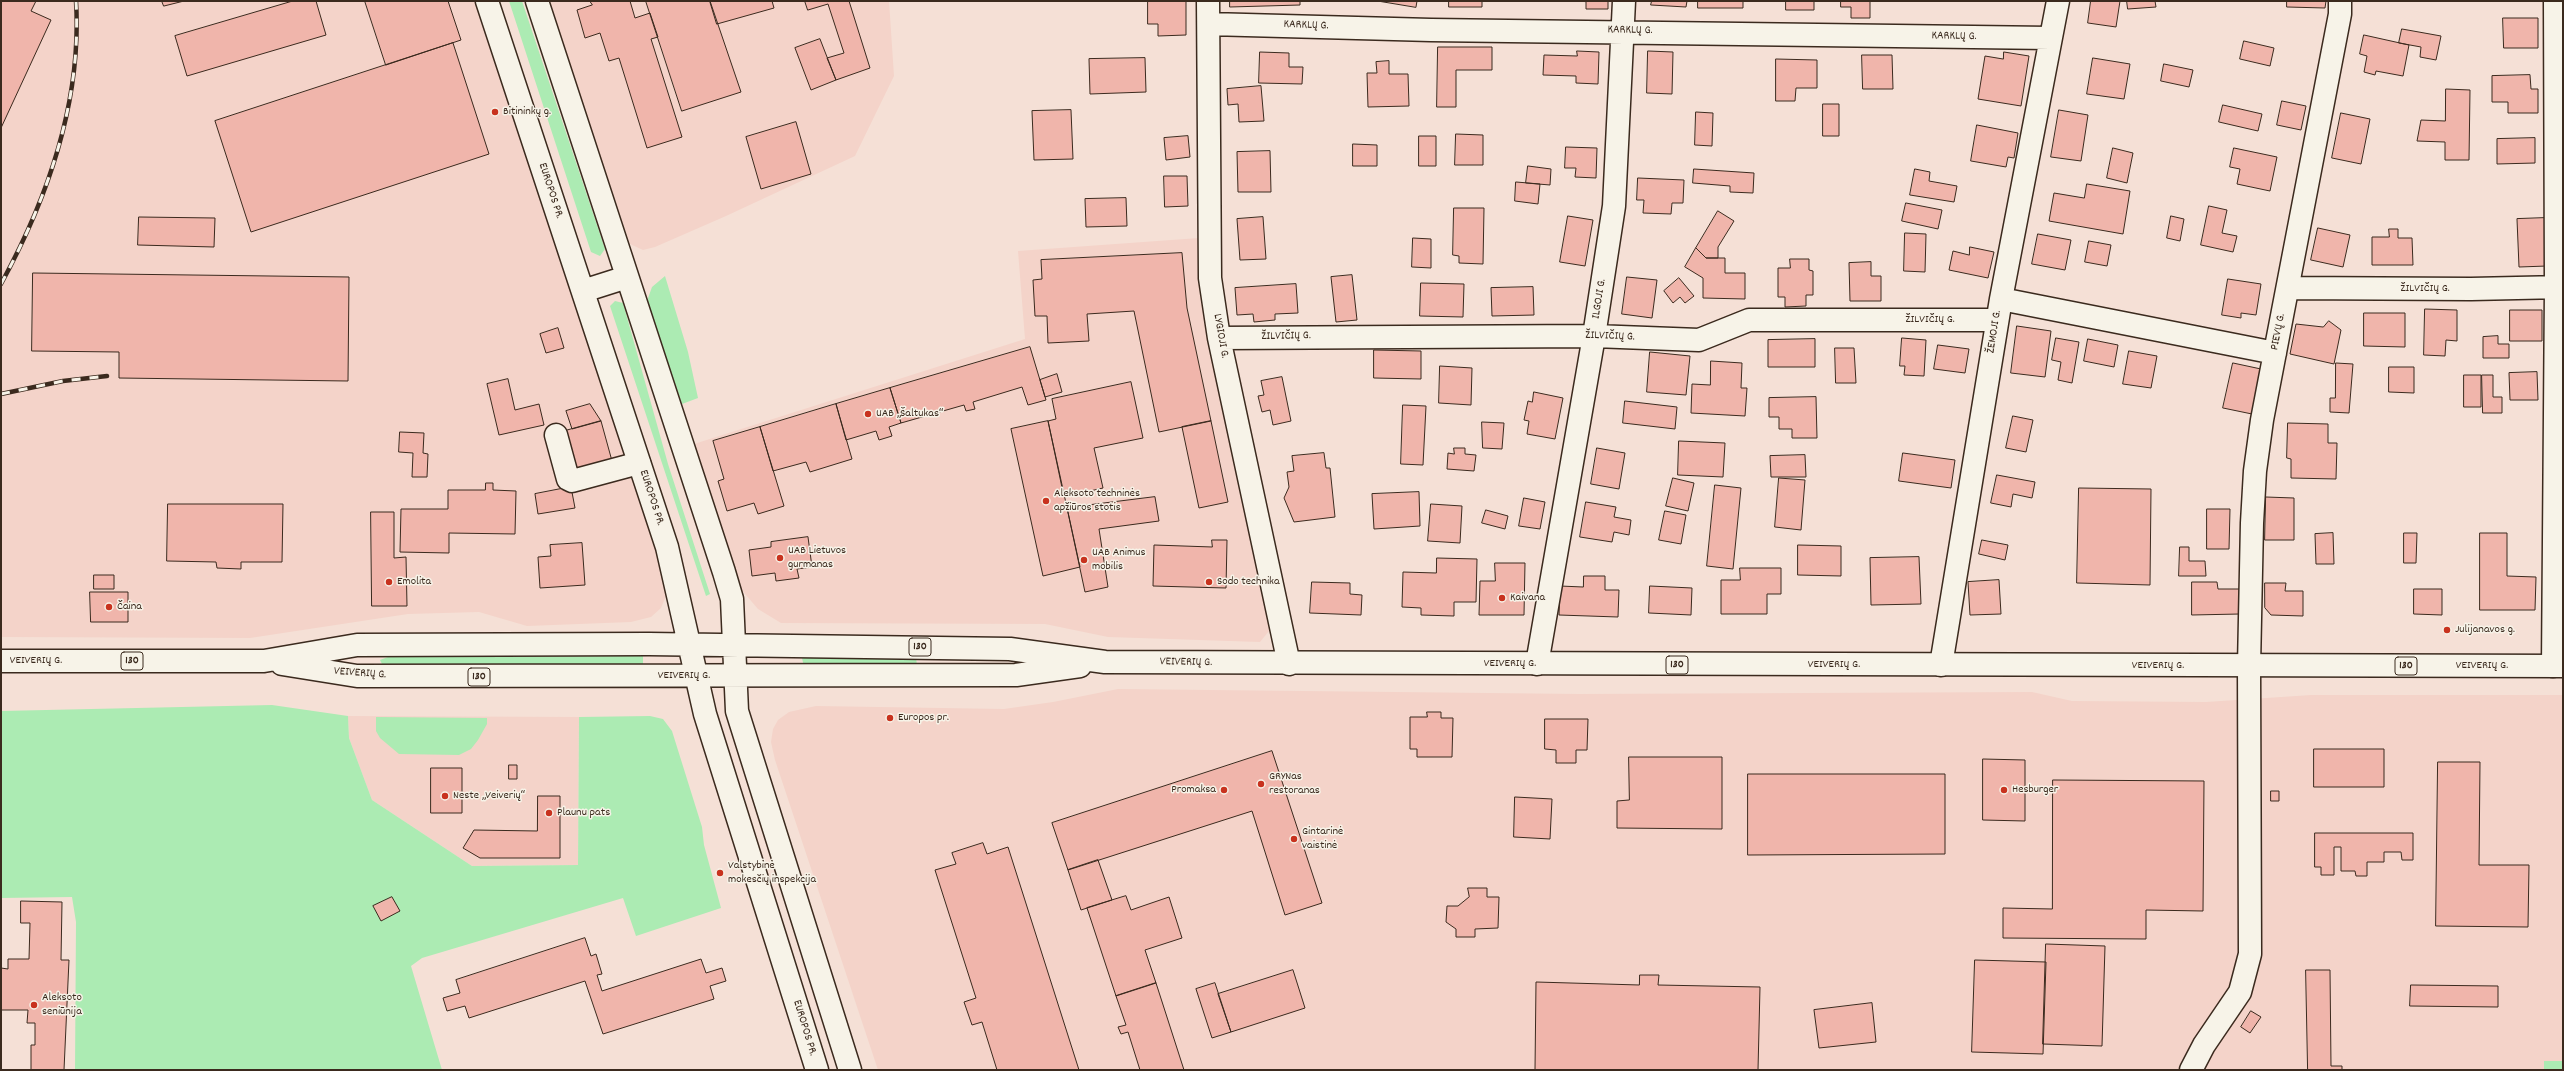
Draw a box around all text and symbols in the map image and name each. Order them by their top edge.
street label: KARKLŲ G. [1283,18,1329,34]
street label: KARKLŲ G. [1607,23,1653,39]
street label: KARKLŲ G. [1931,29,1977,45]
place label: Bitininkų g. [503,105,551,119]
marker: Bitininkų g. [490,107,500,117]
street label: EUROPOS PR. [534,161,566,221]
street label: ILGOJI G. [1590,278,1610,320]
street label: ŽILVIČIŲ G. [2400,282,2450,296]
street label: ŽEMOJI G. [1984,309,2006,355]
street label: PIEVŲ G. [2268,312,2290,352]
street label: LYGIOJI G. [1209,313,1231,359]
street label: ŽILVIČIŲ G. [1905,313,1955,327]
street label: ŽILVIČIŲ G. [1261,329,1311,345]
street label: ŽILVIČIŲ G. [1585,329,1635,345]
place label: UAB „Šaltukas“ [876,407,943,421]
marker: UAB „Šaltukas“ [863,409,873,419]
street label: EUROPOS PR. [635,468,667,528]
place label: Aleksoto techninės apžiūros stotis [1054,487,1140,515]
marker: Aleksoto techninės apžiūros stotis [1041,496,1051,506]
place label: UAB Lietuvos gurmanas [788,544,846,572]
place label: UAB Animus mobilis [1092,546,1146,574]
marker: UAB Lietuvos gurmanas [775,553,785,563]
marker: UAB Animus mobilis [1079,555,1089,565]
place label: Emolita [397,575,431,589]
place label: Sodo technika [1217,575,1280,589]
marker: Emolita [384,577,394,587]
marker: Sodo technika [1204,577,1214,587]
place label: Kaivana [1510,591,1545,605]
marker: Kaivana [1497,593,1507,603]
place label: Čaina [117,600,142,614]
marker: Čaina [104,602,114,612]
place label: Julijanavos g. [2455,623,2515,637]
marker: Julijanavos g. [2442,625,2452,635]
road number: 130 [909,638,931,656]
road number: 130 [121,652,143,670]
street label: VEIVERIŲ G. [10,654,62,668]
street label: VEIVERIŲ G. [1160,655,1212,671]
road number: 130 [1666,656,1688,674]
street label: VEIVERIŲ G. [1484,657,1536,671]
road number: 130 [2395,657,2417,675]
street label: VEIVERIŲ G. [1808,658,1860,672]
street label: VEIVERIŲ G. [2132,659,2184,673]
street label: VEIVERIŲ G. [2456,659,2508,673]
street label: VEIVERIŲ G. [333,665,387,683]
road number: 130 [468,668,490,686]
street label: VEIVERIŲ G. [658,669,710,683]
place label: Europos pr. [898,711,949,725]
marker: Europos pr. [885,713,895,723]
place label: GRYNas restoranas [1269,770,1320,798]
marker: GRYNas restoranas [1256,779,1266,789]
place label: Promaksa [1171,783,1216,797]
place label: Hesburger [2012,783,2058,797]
marker: Promaksa [1219,785,1229,795]
marker: Hesburger [1999,785,2009,795]
place label: Neste „Veiverių“ [453,789,525,803]
marker: Neste „Veiverių“ [440,791,450,801]
place label: Plaunu pats [557,806,610,820]
marker: Plaunu pats [544,808,554,818]
place label: Gintarinė vaistinė [1302,825,1343,853]
marker: Gintarinė vaistinė [1289,834,1299,844]
place label: Valstybinė mokesčių inspekcija [728,859,816,887]
marker: Valstybinė mokesčių inspekcija [715,868,725,878]
place label: Aleksoto seniūnija [42,991,82,1019]
street label: EUROPOS PR. [789,998,819,1058]
marker: Aleksoto seniūnija [29,1000,39,1010]

